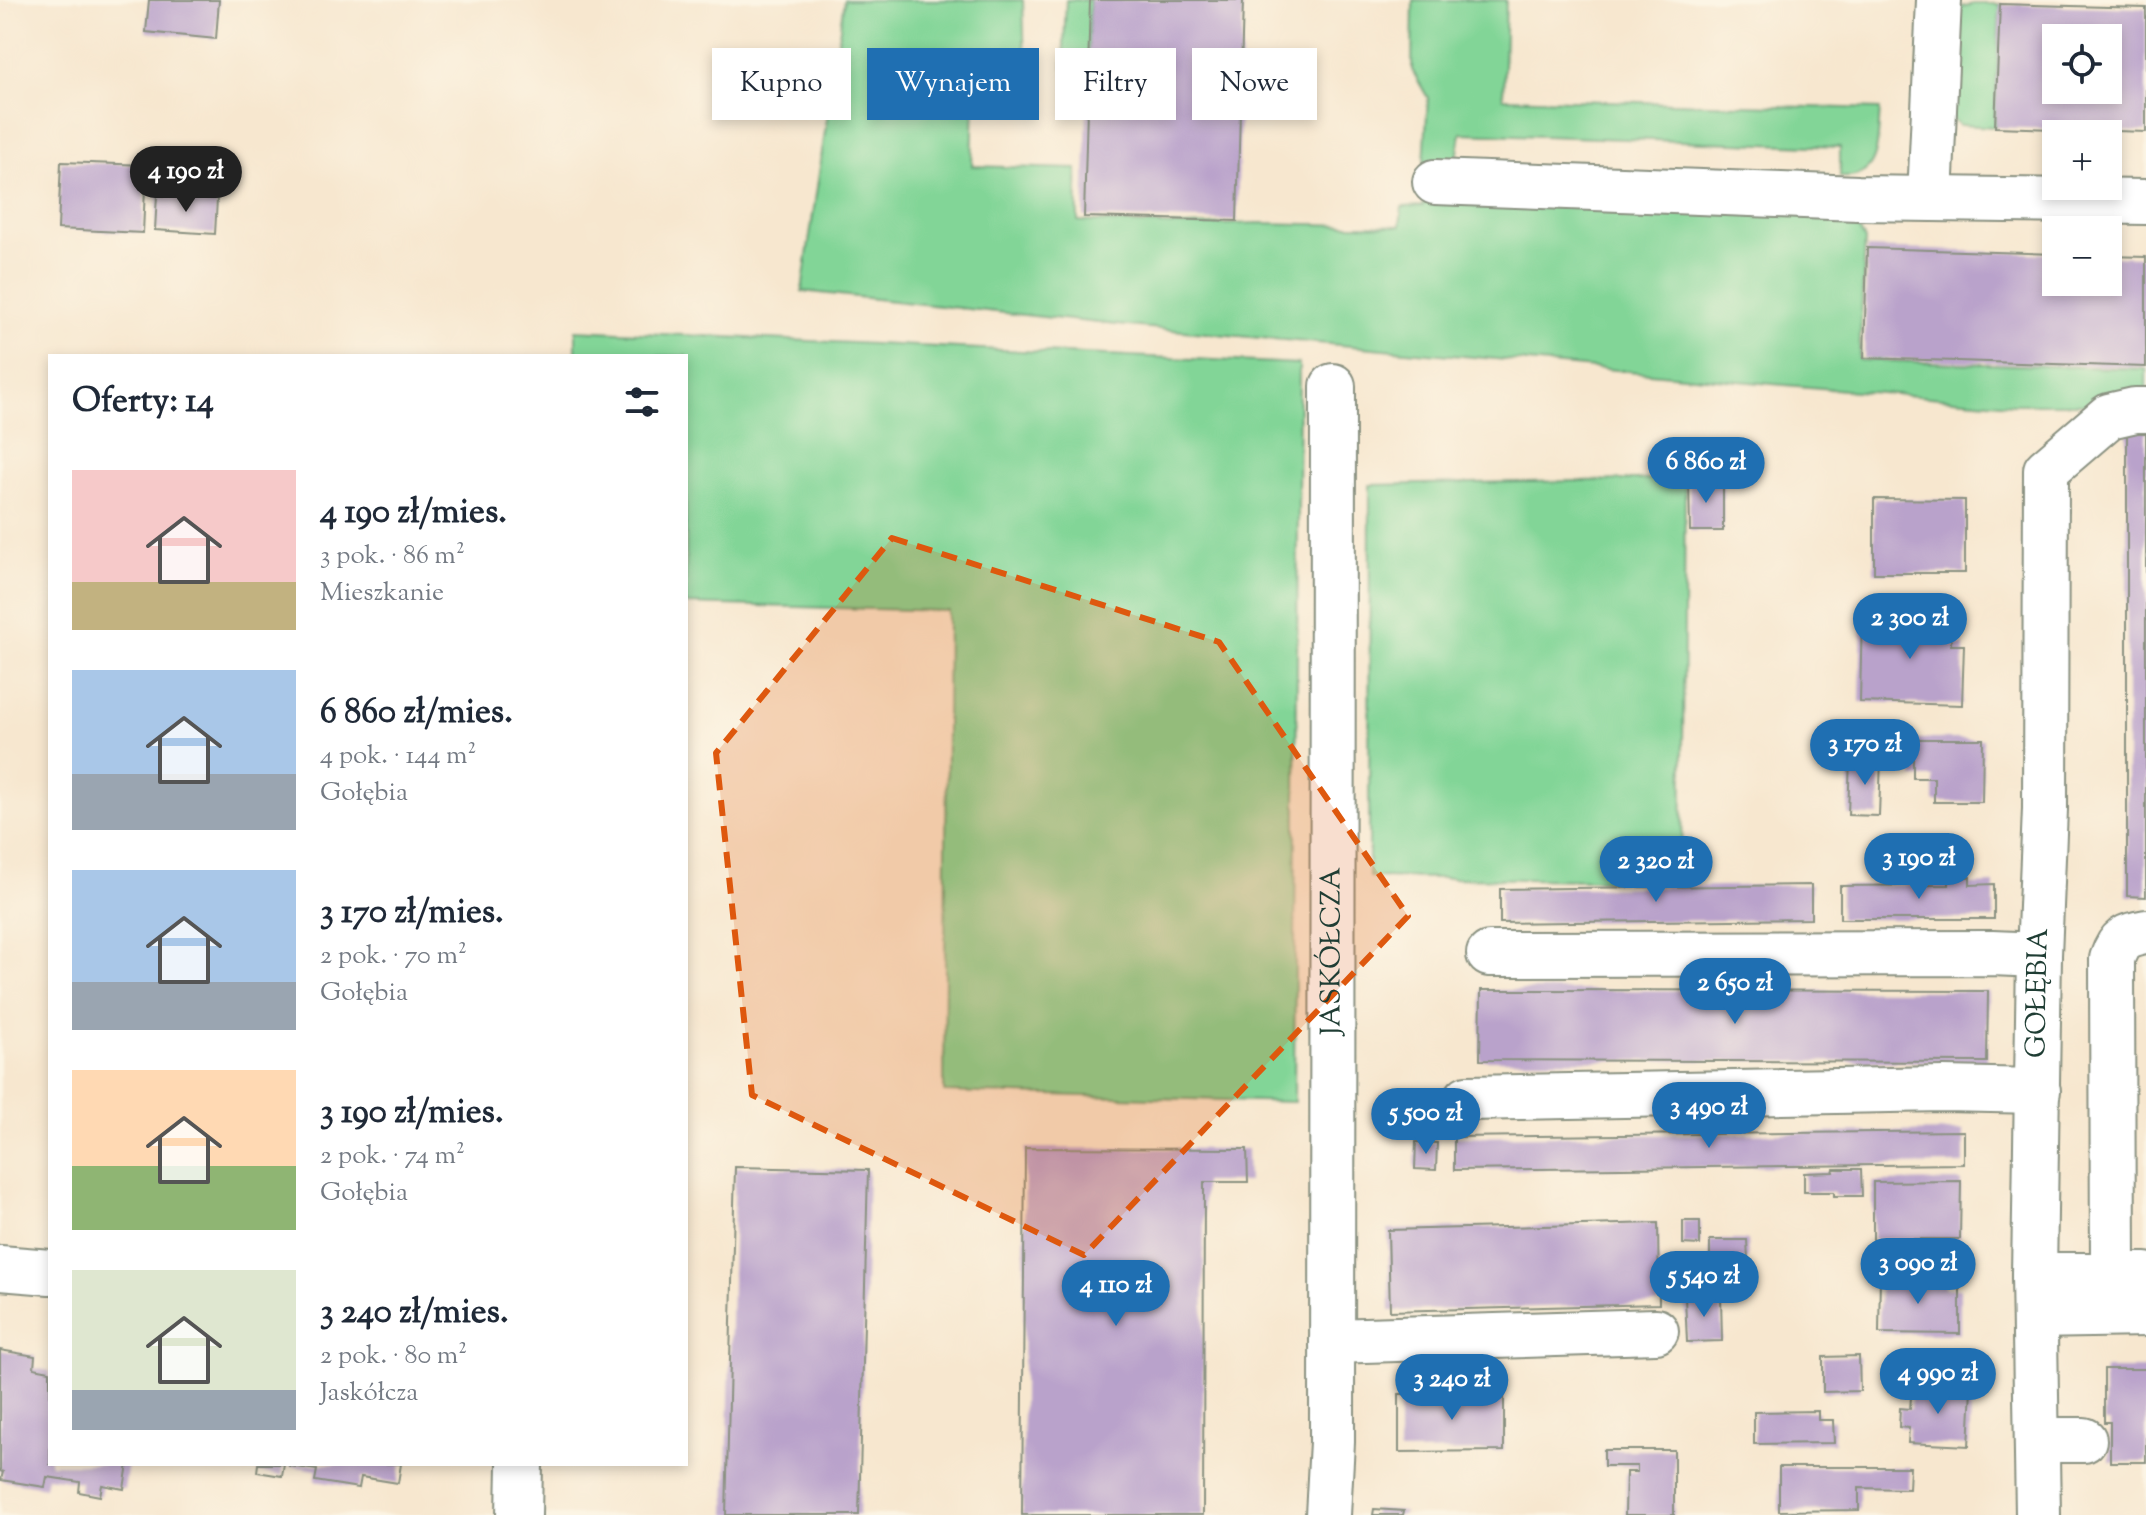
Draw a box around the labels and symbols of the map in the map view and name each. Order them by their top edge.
pin: 4 190 zł [103,146,269,214]
pin: 6 860 zł [1623,437,1789,505]
pin: 2 300 zł [1827,593,1993,661]
pin: 3 170 zł [1782,719,1948,787]
pin: 3 190 zł [1836,833,2002,901]
pin: 2 320 zł [1573,836,1739,904]
street label: JASKÓŁCZA [1312,867,1353,1037]
street label: GOŁĘBIA [2017,927,2060,1058]
pin: 2 650 zł [1652,958,1818,1026]
pin: 3 490 zł [1626,1082,1792,1150]
pin: 5 500 zł [1343,1088,1509,1156]
pin: 3 090 zł [1835,1238,2001,1306]
pin: 5 540 zł [1621,1251,1787,1319]
pin: 4 110 zł [1033,1260,1199,1328]
pin: 4 990 zł [1855,1348,2021,1416]
pin: 3 240 zł [1369,1354,1535,1422]

